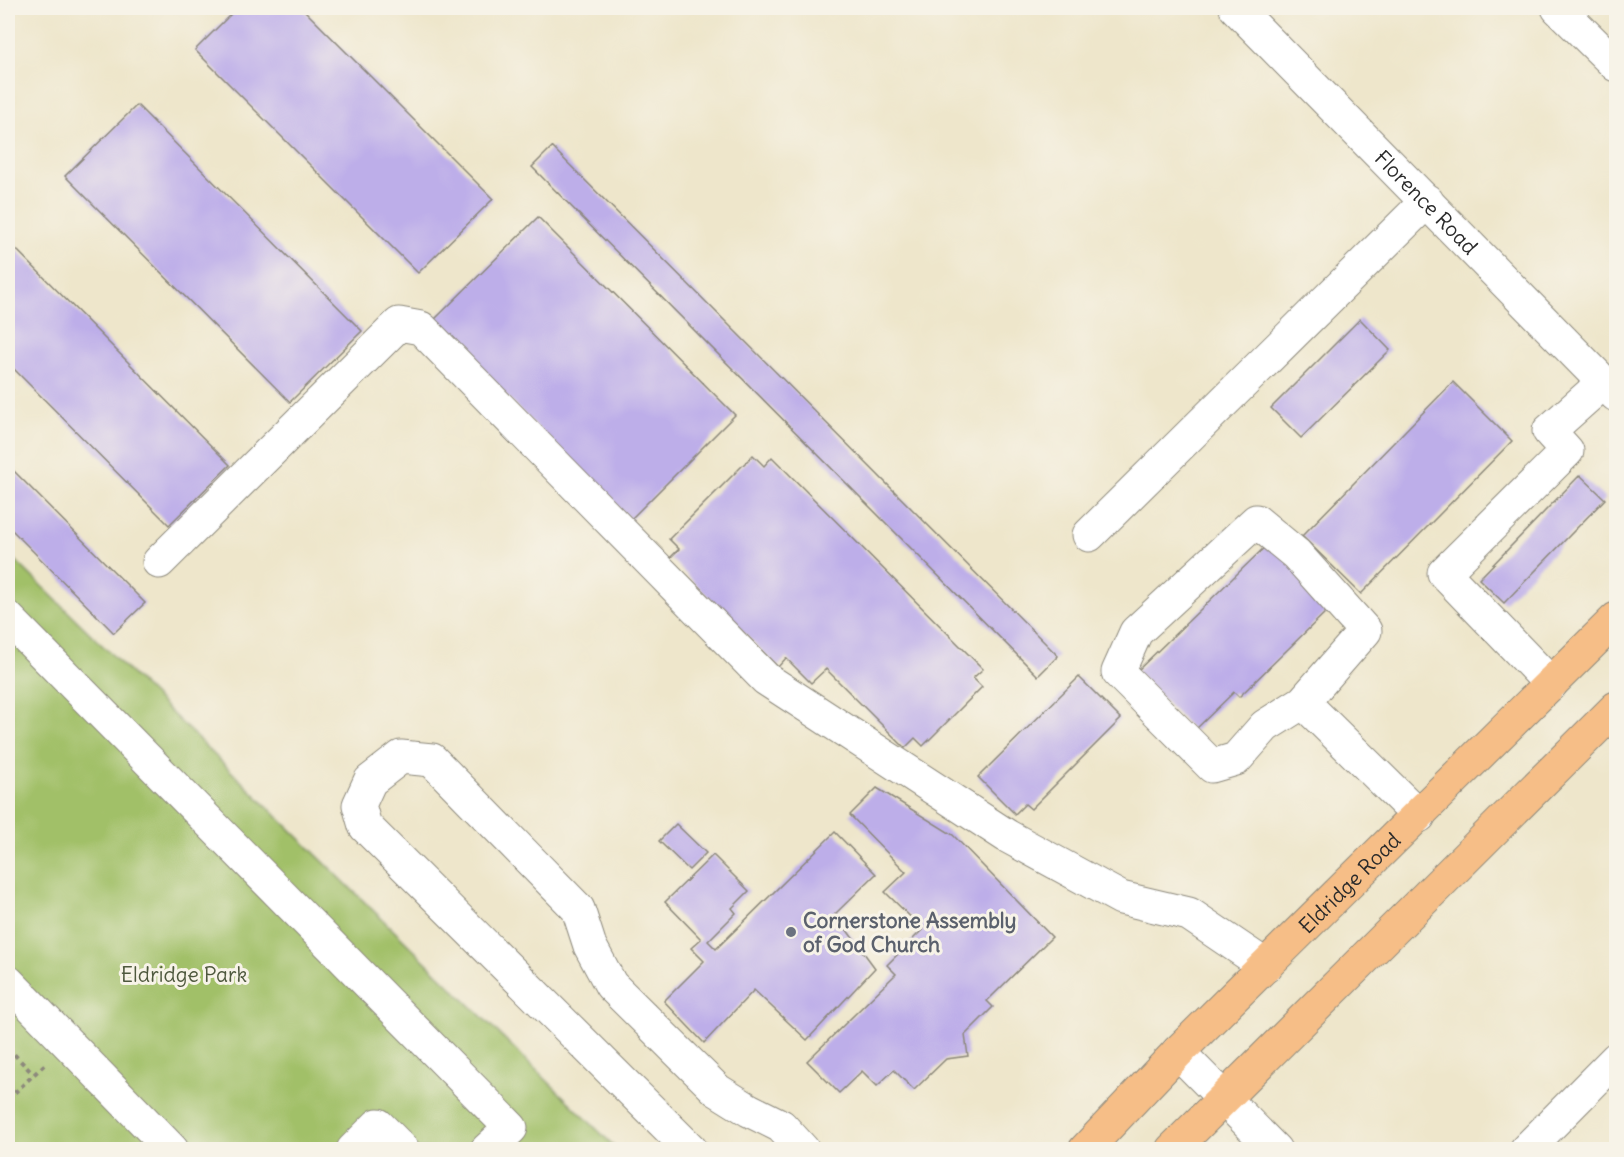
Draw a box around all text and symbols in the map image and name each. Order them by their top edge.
street label: Florence Road [1369,144,1484,260]
street label: Eldridge Road [1293,826,1406,939]
place label: Cornerstone Assembly of God Church [803,907,1017,958]
marker: Cornerstone Assembly of God Church [784,925,798,939]
park label: Eldridge Park [121,961,247,988]

